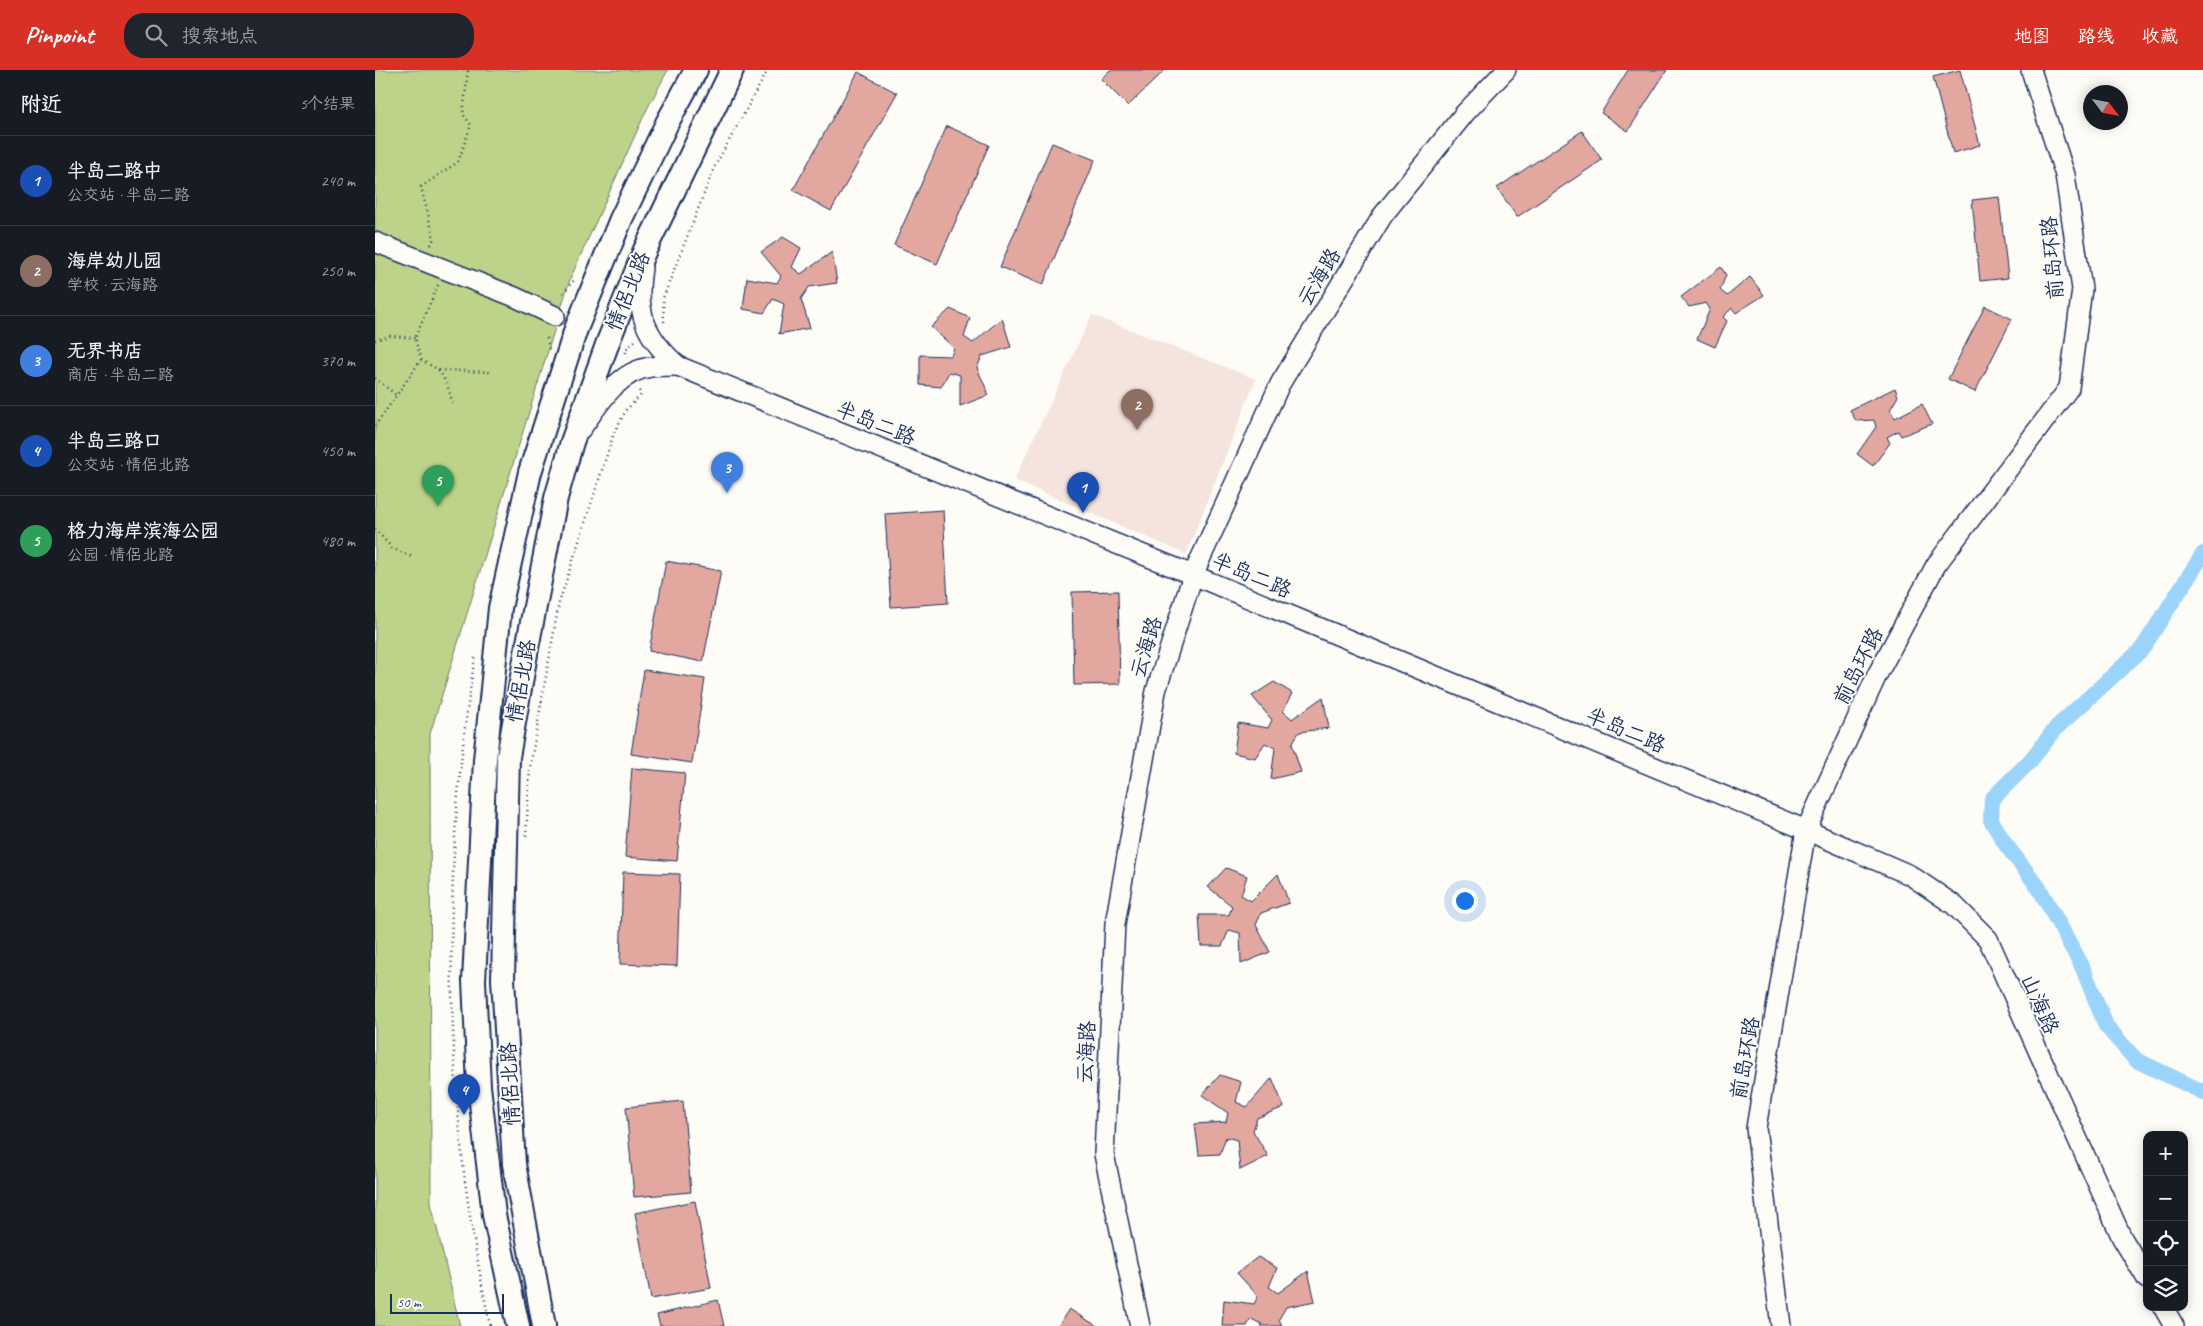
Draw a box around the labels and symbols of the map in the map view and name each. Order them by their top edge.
north arrow [2083,85,2128,130]
street label: 前岛环路 [2035,215,2069,301]
street label: 云海路 [1292,243,1346,311]
street label: 情侶北路 [600,247,656,335]
pin: 2 [1121,389,1153,430]
street label: 半岛二路 [832,395,920,451]
pin: 3 [711,452,743,493]
pin: 5 [422,465,454,506]
pin: 1 [1067,472,1099,513]
street label: 半岛二路 [1208,547,1296,603]
street label: 云海路 [1124,613,1168,681]
street label: 前岛环路 [1827,623,1889,709]
street label: 情侶北路 [501,637,541,725]
street label: 半岛二路 [1582,702,1670,758]
your location [1452,888,1478,914]
street label: 山海路 [2015,970,2065,1038]
street label: 前岛环路 [1725,1014,1765,1102]
street label: 云海路 [1071,1020,1101,1084]
street label: 情侶北路 [495,1041,525,1127]
pin: 4 [448,1074,480,1115]
scale bar [390,1291,504,1314]

